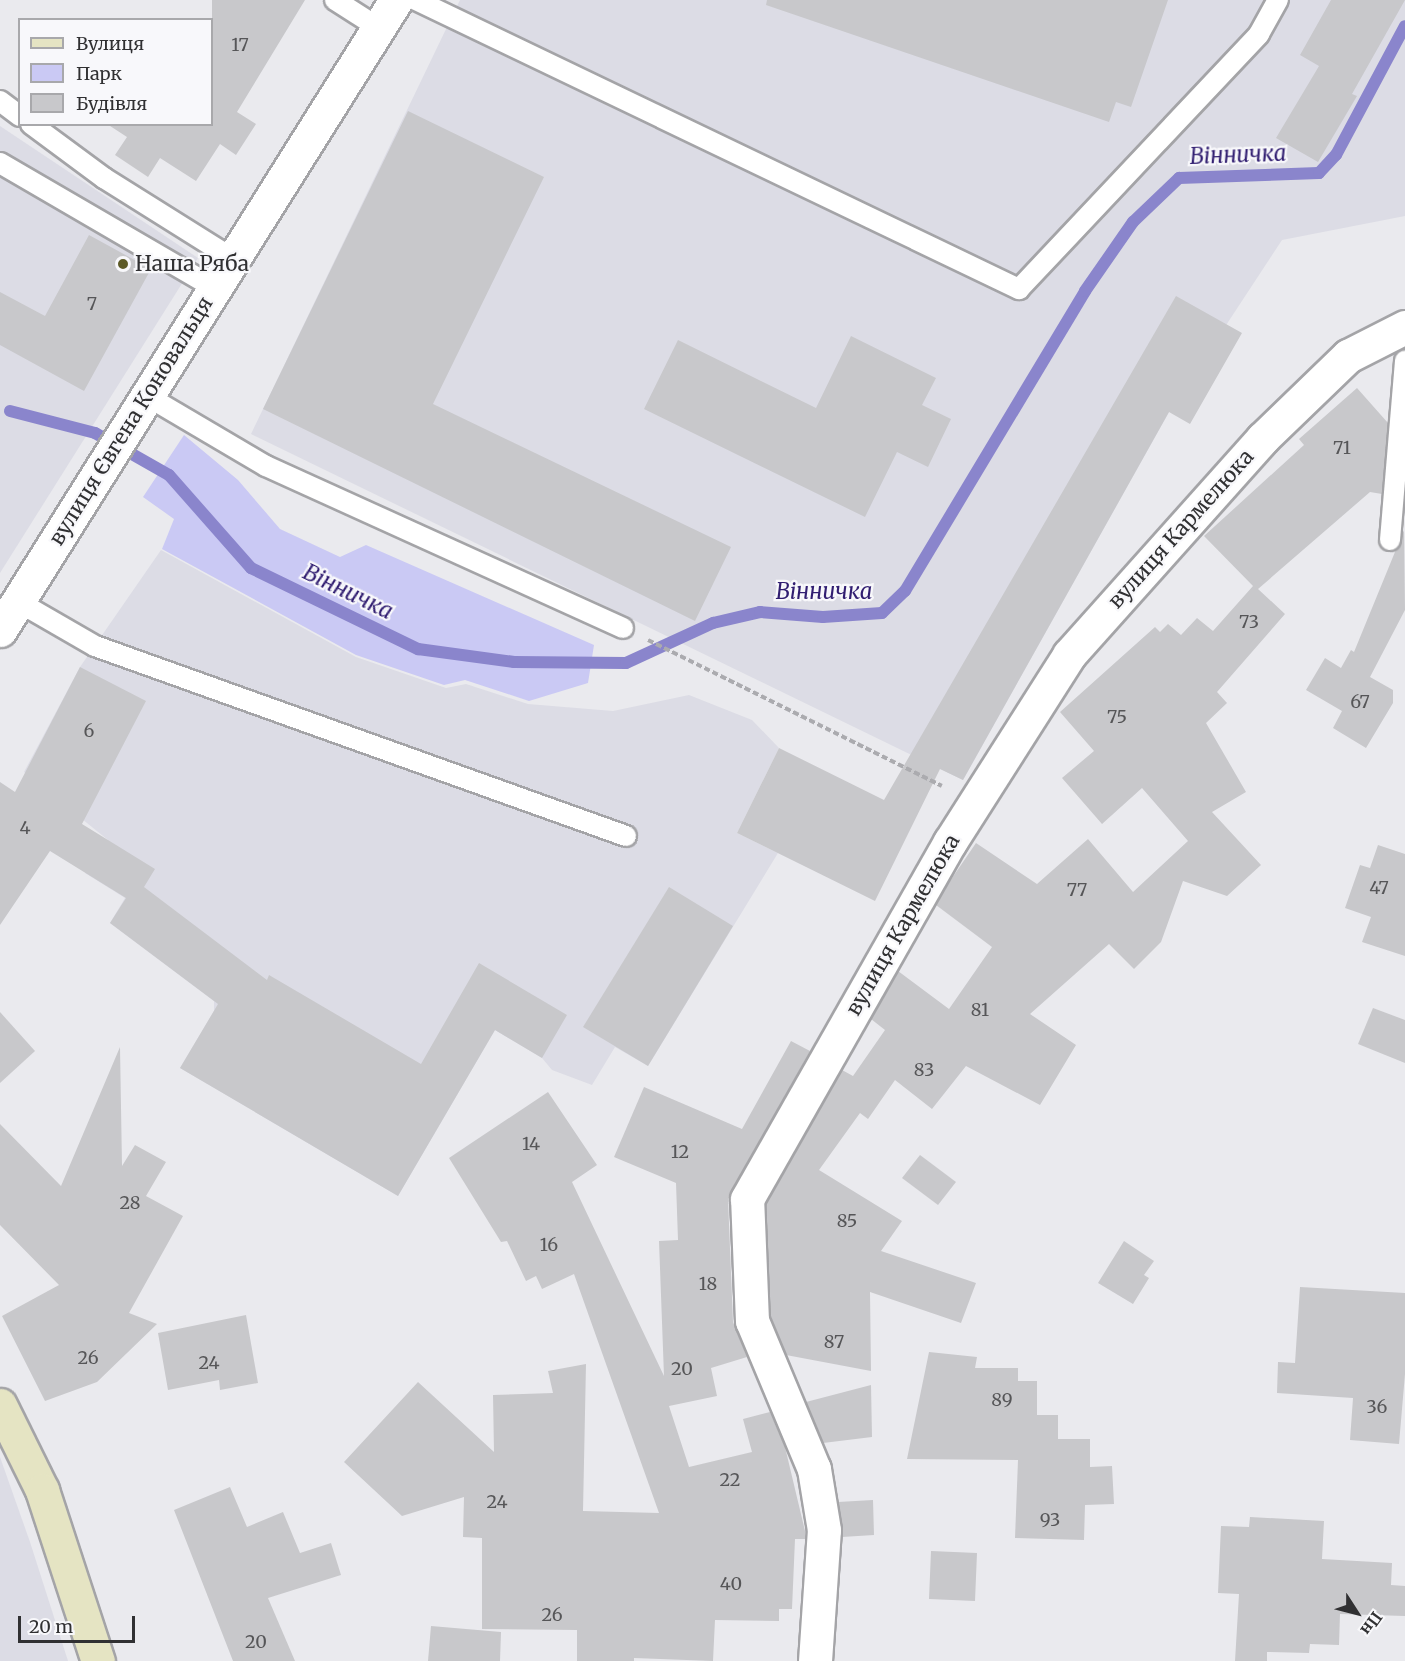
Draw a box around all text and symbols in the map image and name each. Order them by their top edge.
legend [18,18,213,126]
text: Вулиця [76,32,144,55]
house number: 17 [231,34,249,56]
text: Парк [76,62,122,85]
text: Будівля [76,92,147,115]
water label: Вінничка [1189,140,1287,170]
place label: Наша Ряба [135,251,249,277]
marker: Наша Ряба [116,257,130,271]
street label: вулиця Євгена Коновальця [44,292,218,550]
house number: 7 [87,293,97,315]
house number: 71 [1333,437,1351,459]
street label: вулиця Кармелюка [1103,444,1259,614]
water label: Вінничка [299,559,397,625]
water label: Вінничка [776,579,872,605]
house number: 73 [1239,611,1259,633]
house number: 67 [1350,691,1370,713]
house number: 75 [1107,706,1127,728]
house number: 6 [84,720,94,742]
house number: 4 [19,817,31,839]
street label: вулиця Кармелюка [841,830,965,1020]
house number: 47 [1369,877,1389,899]
house number: 77 [1067,879,1087,901]
house number: 81 [971,999,989,1021]
house number: 83 [914,1059,934,1081]
house number: 14 [522,1133,540,1155]
house number: 12 [671,1141,689,1163]
house number: 28 [119,1192,141,1214]
house number: 85 [837,1210,857,1232]
house number: 16 [540,1234,558,1256]
house number: 18 [699,1273,717,1295]
house number: 87 [824,1331,844,1353]
house number: 26 [77,1347,99,1369]
house number: 24 [198,1352,220,1374]
house number: 20 [671,1358,693,1380]
house number: 89 [991,1389,1013,1411]
house number: 36 [1367,1396,1387,1418]
house number: 22 [719,1469,741,1491]
house number: 24 [486,1491,508,1513]
house number: 93 [1040,1509,1060,1531]
house number: 40 [720,1573,742,1595]
north arrow [1327,1583,1387,1643]
scale bar [21,1604,138,1642]
house number: 26 [541,1604,563,1626]
text: Пн [1356,1608,1387,1639]
text: 20 m [29,1615,73,1638]
house number: 20 [245,1631,267,1653]

